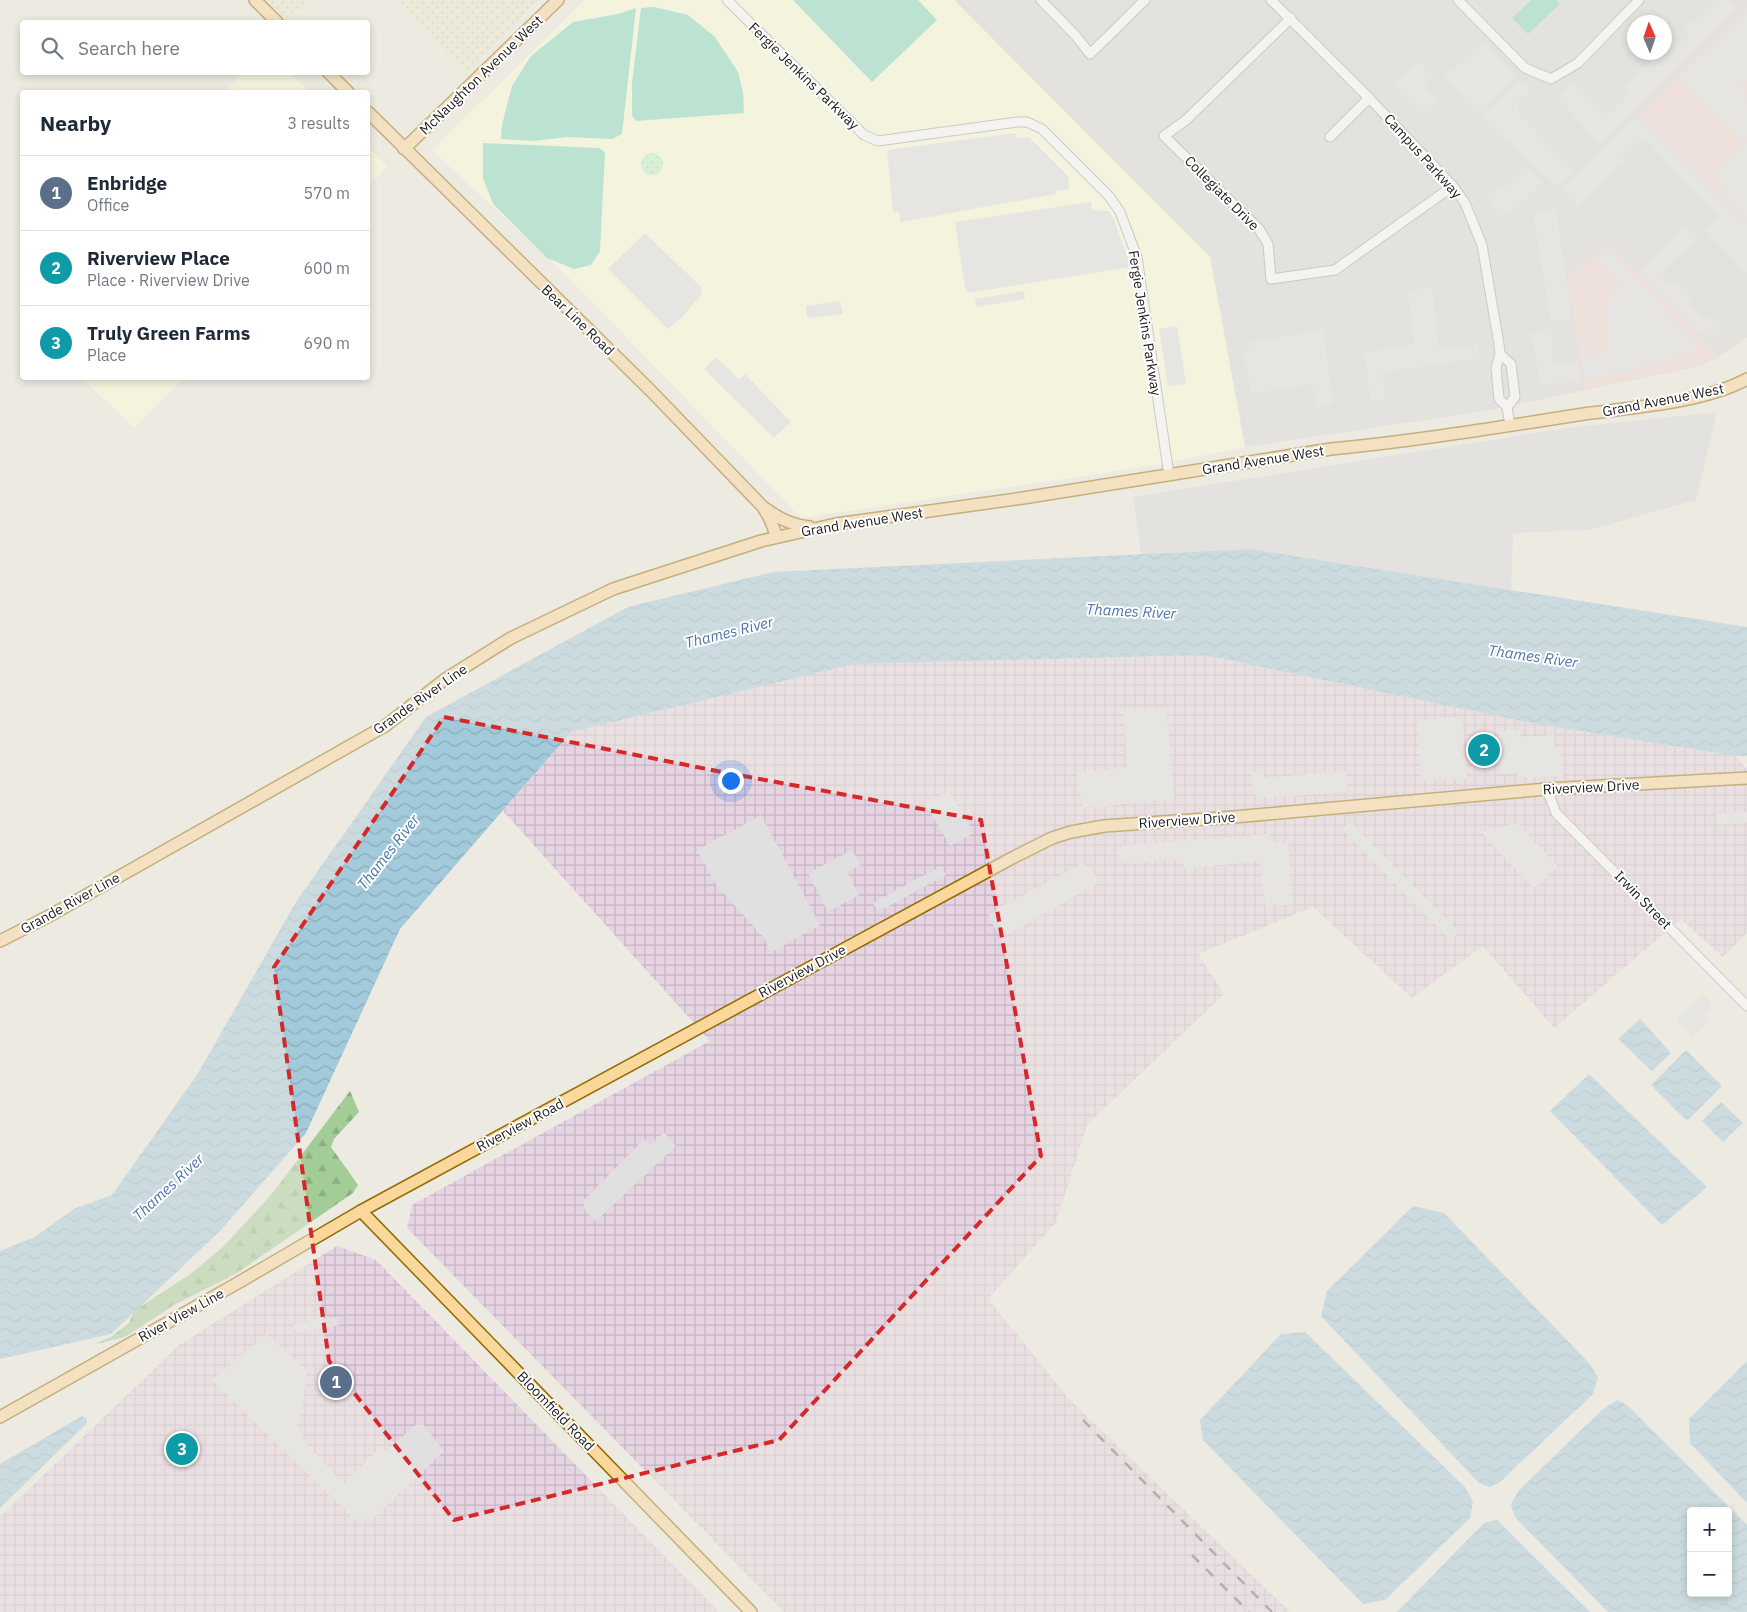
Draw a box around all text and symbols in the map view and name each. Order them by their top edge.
street label: McNaughton Avenue West [416,11,547,139]
north arrow [1627,15,1672,60]
street label: Fergie Jenkins Parkway [745,18,863,134]
search box [20,20,370,75]
icon: search [38,34,66,62]
text: Search here [78,36,180,60]
text: Nearby [40,109,111,137]
street label: Campus Parkway [1380,110,1466,202]
text: 3 results [287,113,350,133]
street label: Collegiate Drive [1181,152,1263,234]
text: Enbridge [87,171,167,195]
text: 1 [51,183,61,203]
text: 570 m [303,183,350,203]
text: Office [87,195,129,215]
text: Riverview Place [87,246,230,270]
street label: Fergie Jenkins Parkway [1125,249,1165,397]
text: 2 [51,258,61,278]
text: 600 m [303,258,350,278]
text: Place · Riverview Drive [87,270,250,290]
street label: Bear Line Road [538,281,618,359]
text: Truly Green Farms [87,321,250,345]
text: 3 [51,333,61,353]
text: 690 m [303,333,350,353]
text: Place [87,345,126,365]
street label: Grand Avenue West [1601,379,1725,421]
street label: Grand Avenue West [1201,441,1325,479]
street label: Grand Avenue West [800,503,924,541]
water label: Thames River [1085,599,1177,623]
water label: Thames River [683,612,776,652]
water label: Thames River [1487,640,1580,672]
street label: Grande River Line [369,660,471,738]
pin: 2 [1468,731,1500,769]
your location [718,768,744,794]
street label: Riverview Drive [1542,775,1640,799]
street label: Riverview Drive [1138,808,1236,832]
water label: Thames River [353,810,424,893]
street label: Irwin Street [1611,867,1675,933]
street label: Grande River Line [17,868,123,938]
street label: Riverview Drive [755,940,849,1002]
street label: Riverview Road [473,1094,567,1156]
water label: Thames River [129,1149,208,1225]
street label: River View Line [135,1284,227,1346]
pin: 1 [320,1363,352,1401]
street label: Bloomfield Road [513,1367,599,1455]
pin: 3 [166,1430,198,1468]
map controls [1687,1507,1732,1597]
button: + [1687,1507,1732,1552]
button: − [1687,1552,1732,1597]

